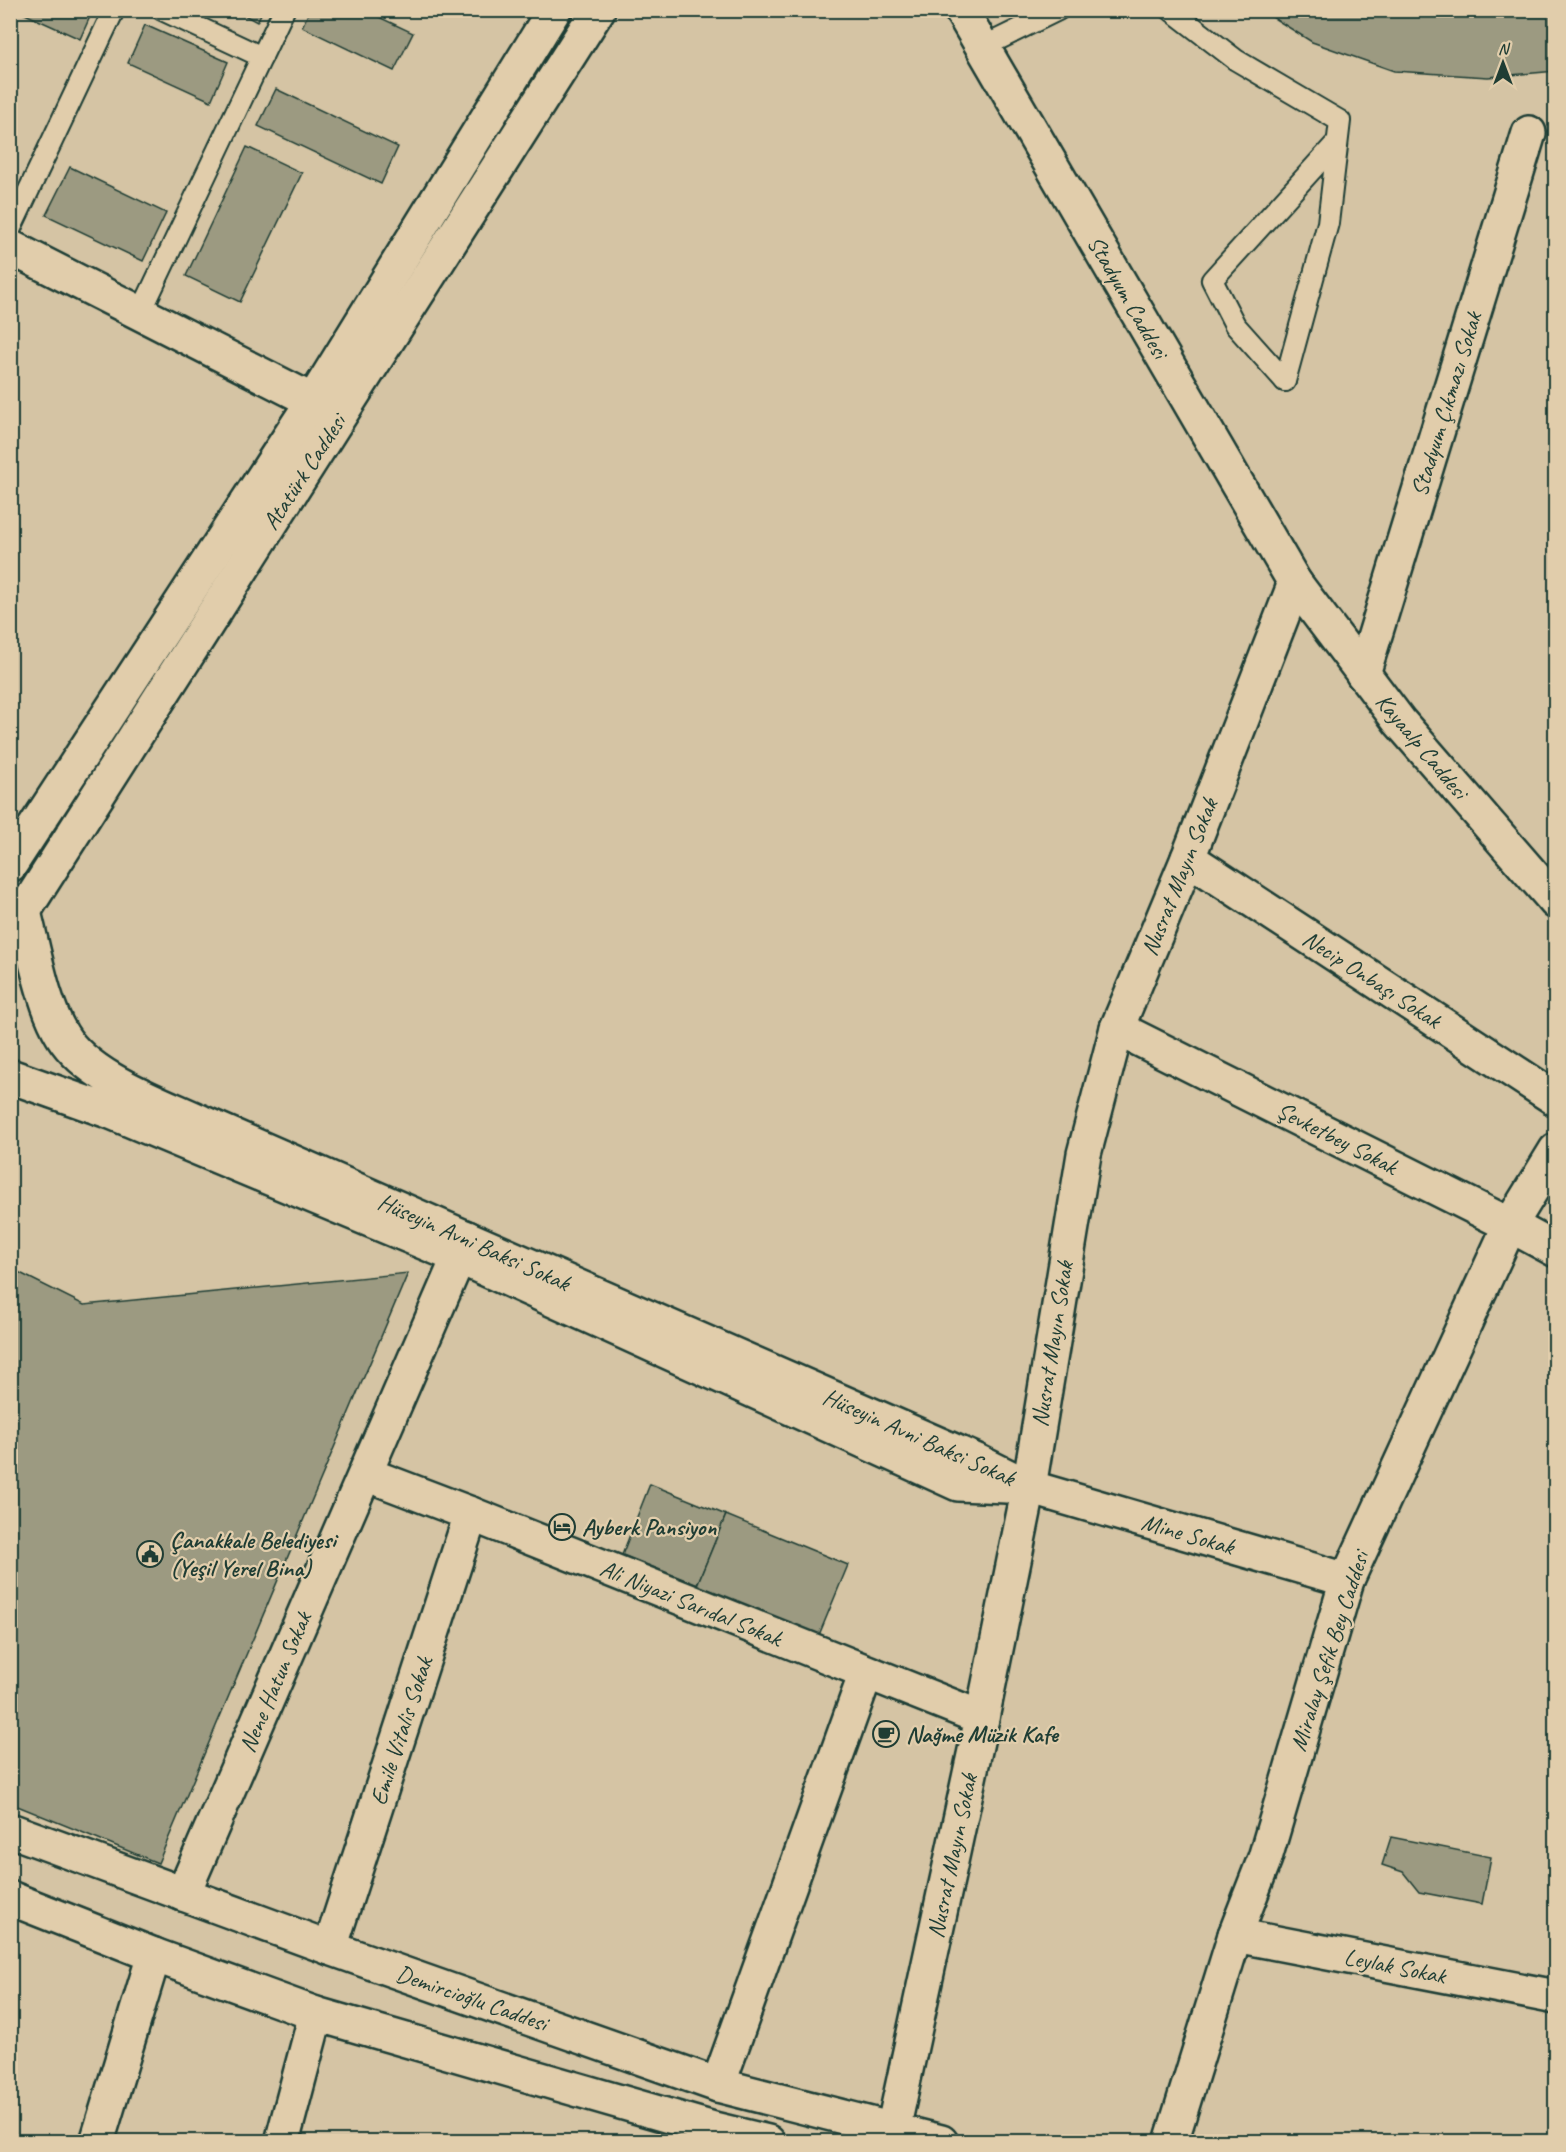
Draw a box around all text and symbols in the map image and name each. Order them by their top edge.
north arrow [1473,33,1533,93]
text: N [1498,39,1511,59]
street label: Stadyum Caddesi [1081,230,1176,366]
street label: Stadyum Çıkmazı Sokak [1404,306,1489,500]
street label: Atatürk Caddesi [256,406,354,535]
street label: Kayaalp Caddesi [1369,687,1477,808]
street label: Nusrat Mayın Sokak [1134,792,1225,960]
street label: Necip Onbaşı Sokak [1297,923,1449,1036]
street label: Şevketbey Sokak [1272,1095,1404,1182]
street label: Hüseyin Avni Baksi Sokak [373,1186,577,1299]
street label: Nusrat Mayın Sokak [1024,1257,1080,1429]
street label: Hüseyin Avni Baksi Sokak [818,1381,1022,1494]
street label: Mine Sokak [1138,1507,1240,1562]
hotel icon: Ayberk Pansiyon [547,1512,577,1542]
place label: Ayberk Pansiyon [582,1512,717,1542]
place label: Çanakkale Belediyesi (Yeşil Yerel Bina) [170,1525,339,1583]
public building icon: Çanakkale Belediyesi (Yeşil Yerel Bina) [135,1539,165,1569]
street label: Miralay Şefik Bey Caddesi [1283,1545,1376,1755]
street label: Ali Niyazi Sarıdal Sokak [596,1553,788,1654]
street label: Nene Hatun Sokak [232,1605,319,1757]
street label: Emile Vitalis Sokak [363,1651,440,1809]
cafe icon: Nağme Müzik Kafe [871,1719,901,1749]
place label: Nağme Müzik Kafe [906,1719,1060,1749]
street label: Nusrat Mayın Sokak [920,1769,984,1941]
street label: Leylak Sokak [1342,1941,1450,1991]
street label: Demircioğlu Caddesi [392,1958,554,2039]

